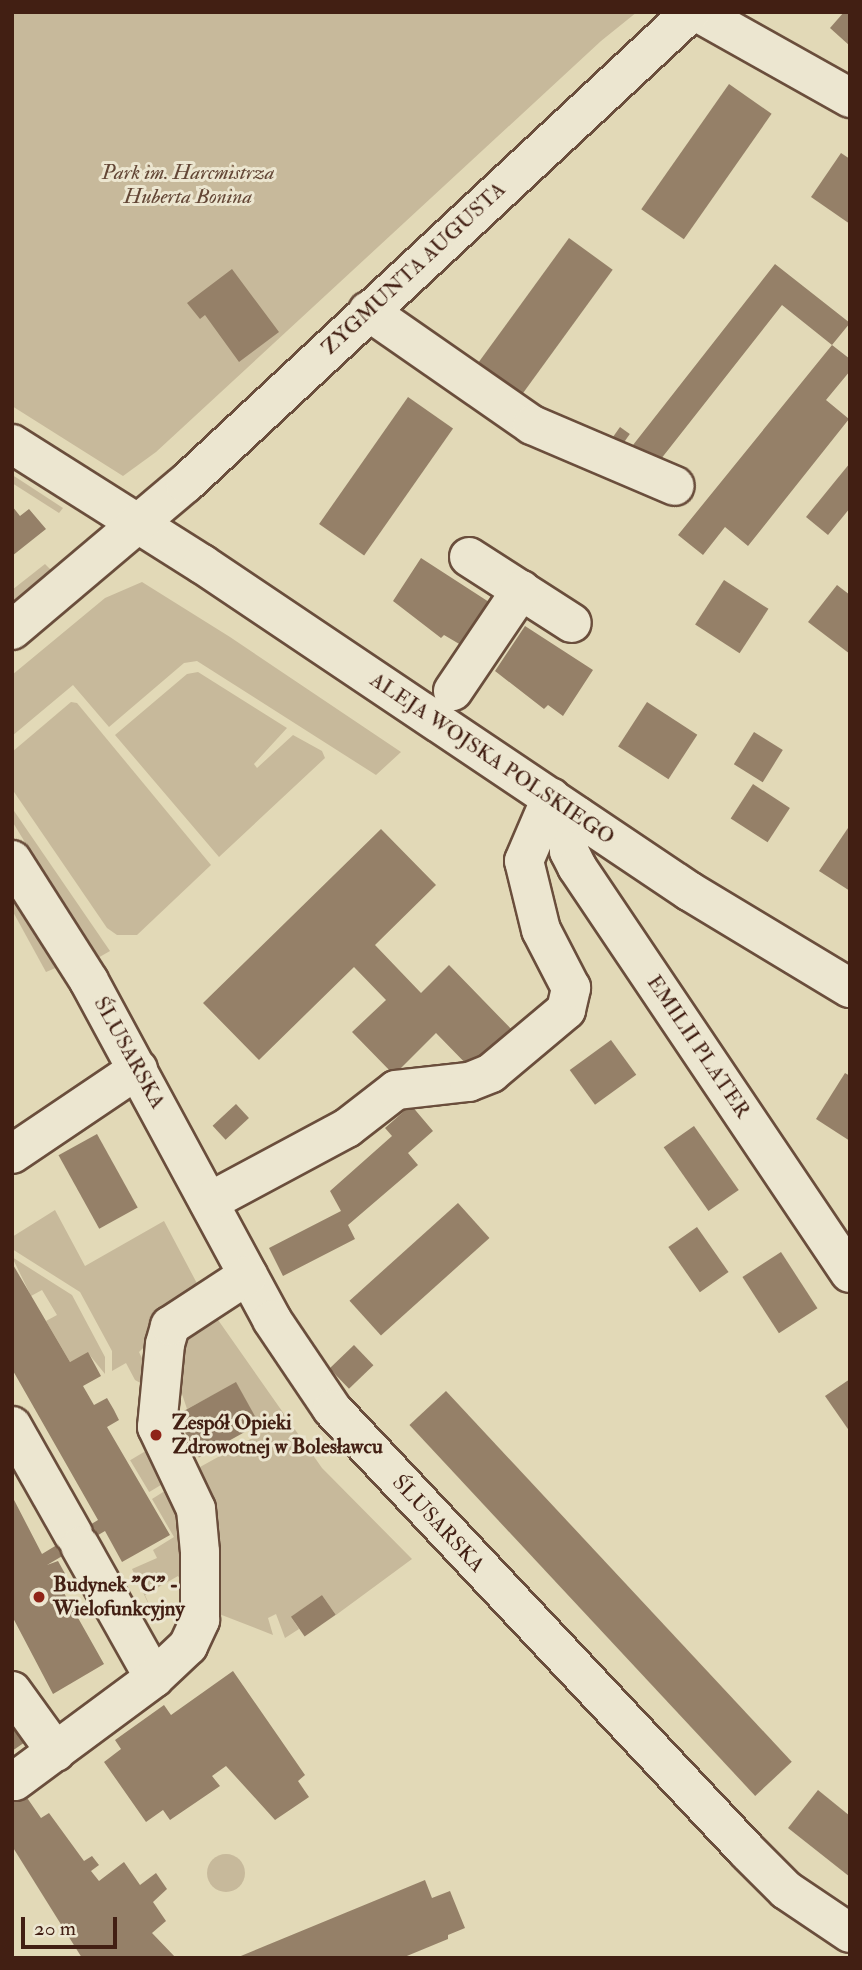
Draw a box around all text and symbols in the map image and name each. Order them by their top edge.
park label: Park im. Harcmistrza Huberta Bonina [102,160,274,210]
street label: ZYGMUNTA AUGUSTA [317,177,511,361]
street label: ALEJA WOJSKA POLSKIEGO [365,668,619,850]
street label: EMILII PLATER [641,971,755,1123]
street label: ŚLUSARSKA [88,993,170,1113]
place label: Zespół Opieki Zdrowotnej w Bolesławcu [172,1410,383,1460]
marker: Zespół Opieki Zdrowotnej w Bolesławcu [146,1425,166,1445]
street label: ŚLUSARSKA [387,1470,489,1578]
place label: Budynek "C" - Wielofunkcyjny [53,1572,185,1622]
marker: Budynek "C" - Wielofunkcyjny [31,1589,47,1605]
scale bar [24,1904,121,1948]
text: 20 m [34,1915,76,1942]

